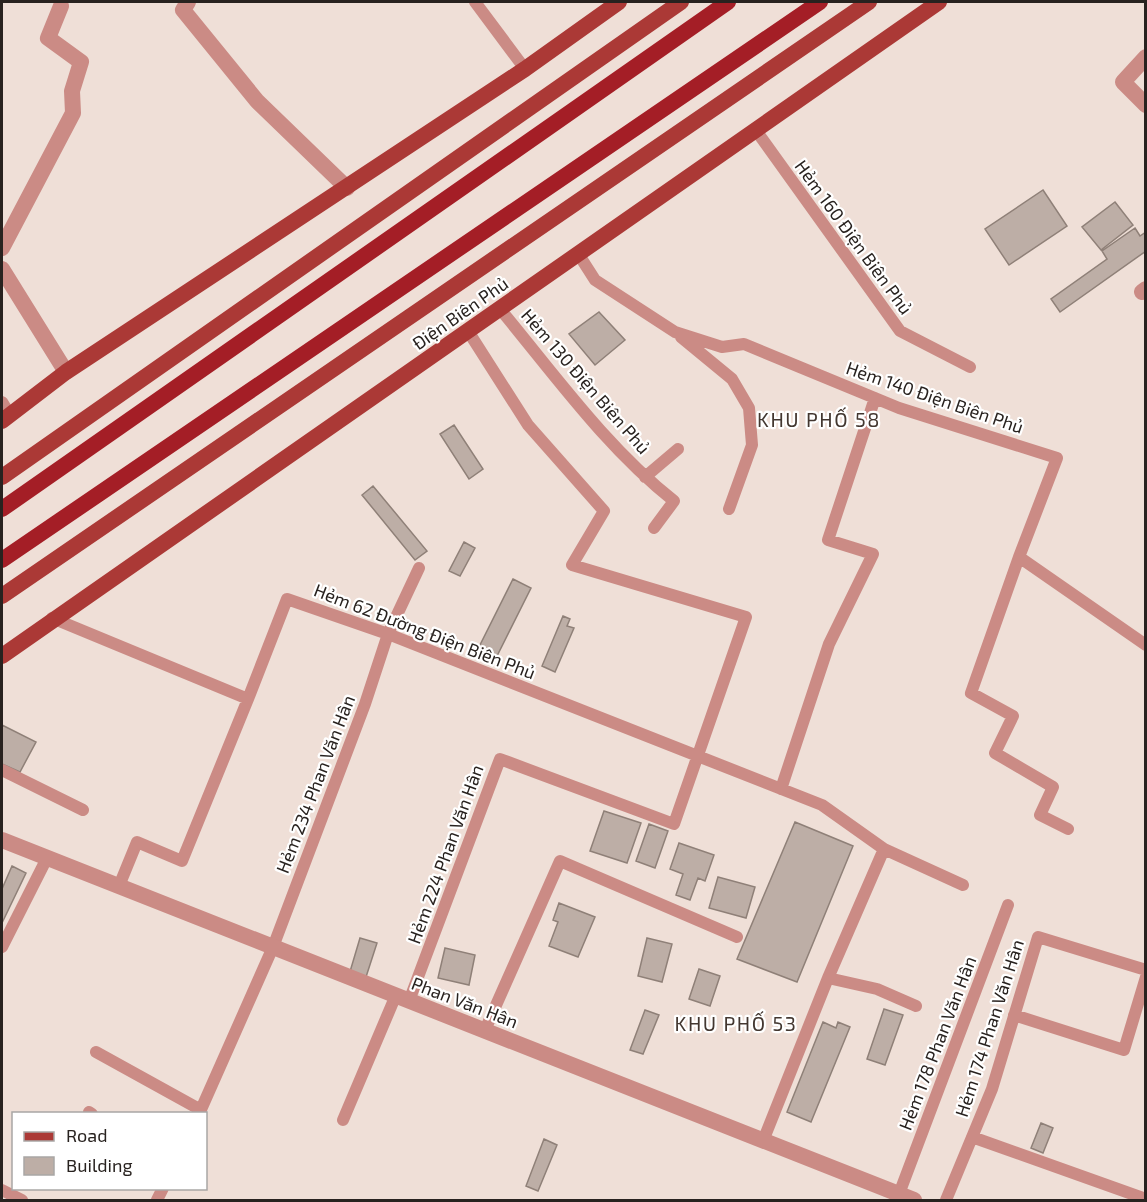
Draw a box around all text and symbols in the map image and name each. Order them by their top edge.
street label: Hẻm 160 Điện Biên Phủ [791,155,917,319]
street label: Điện Biên Phủ [408,272,512,354]
street label: Hẻm 130 Điện Biên Phủ [517,304,655,458]
street label: Hẻm 140 Điện Biên Phủ [843,356,1027,438]
district label: KHU PHỐ 58 [757,406,881,431]
street label: Hẻm 62 Đường Điện Biên Phủ [311,579,539,683]
street label: Hẻm 234 Phan Văn Hân [271,692,359,876]
street label: Hẻm 224 Phan Văn Hân [402,761,488,947]
street label: Hẻm 174 Phan Văn Hân [950,937,1028,1119]
street label: Hẻm 178 Phan Văn Hân [894,953,980,1133]
street label: Phan Văn Hân [409,972,521,1032]
district label: KHU PHỐ 53 [675,1010,797,1035]
legend [12,1112,207,1190]
text: Road [66,1124,107,1146]
text: Building [66,1154,133,1176]

